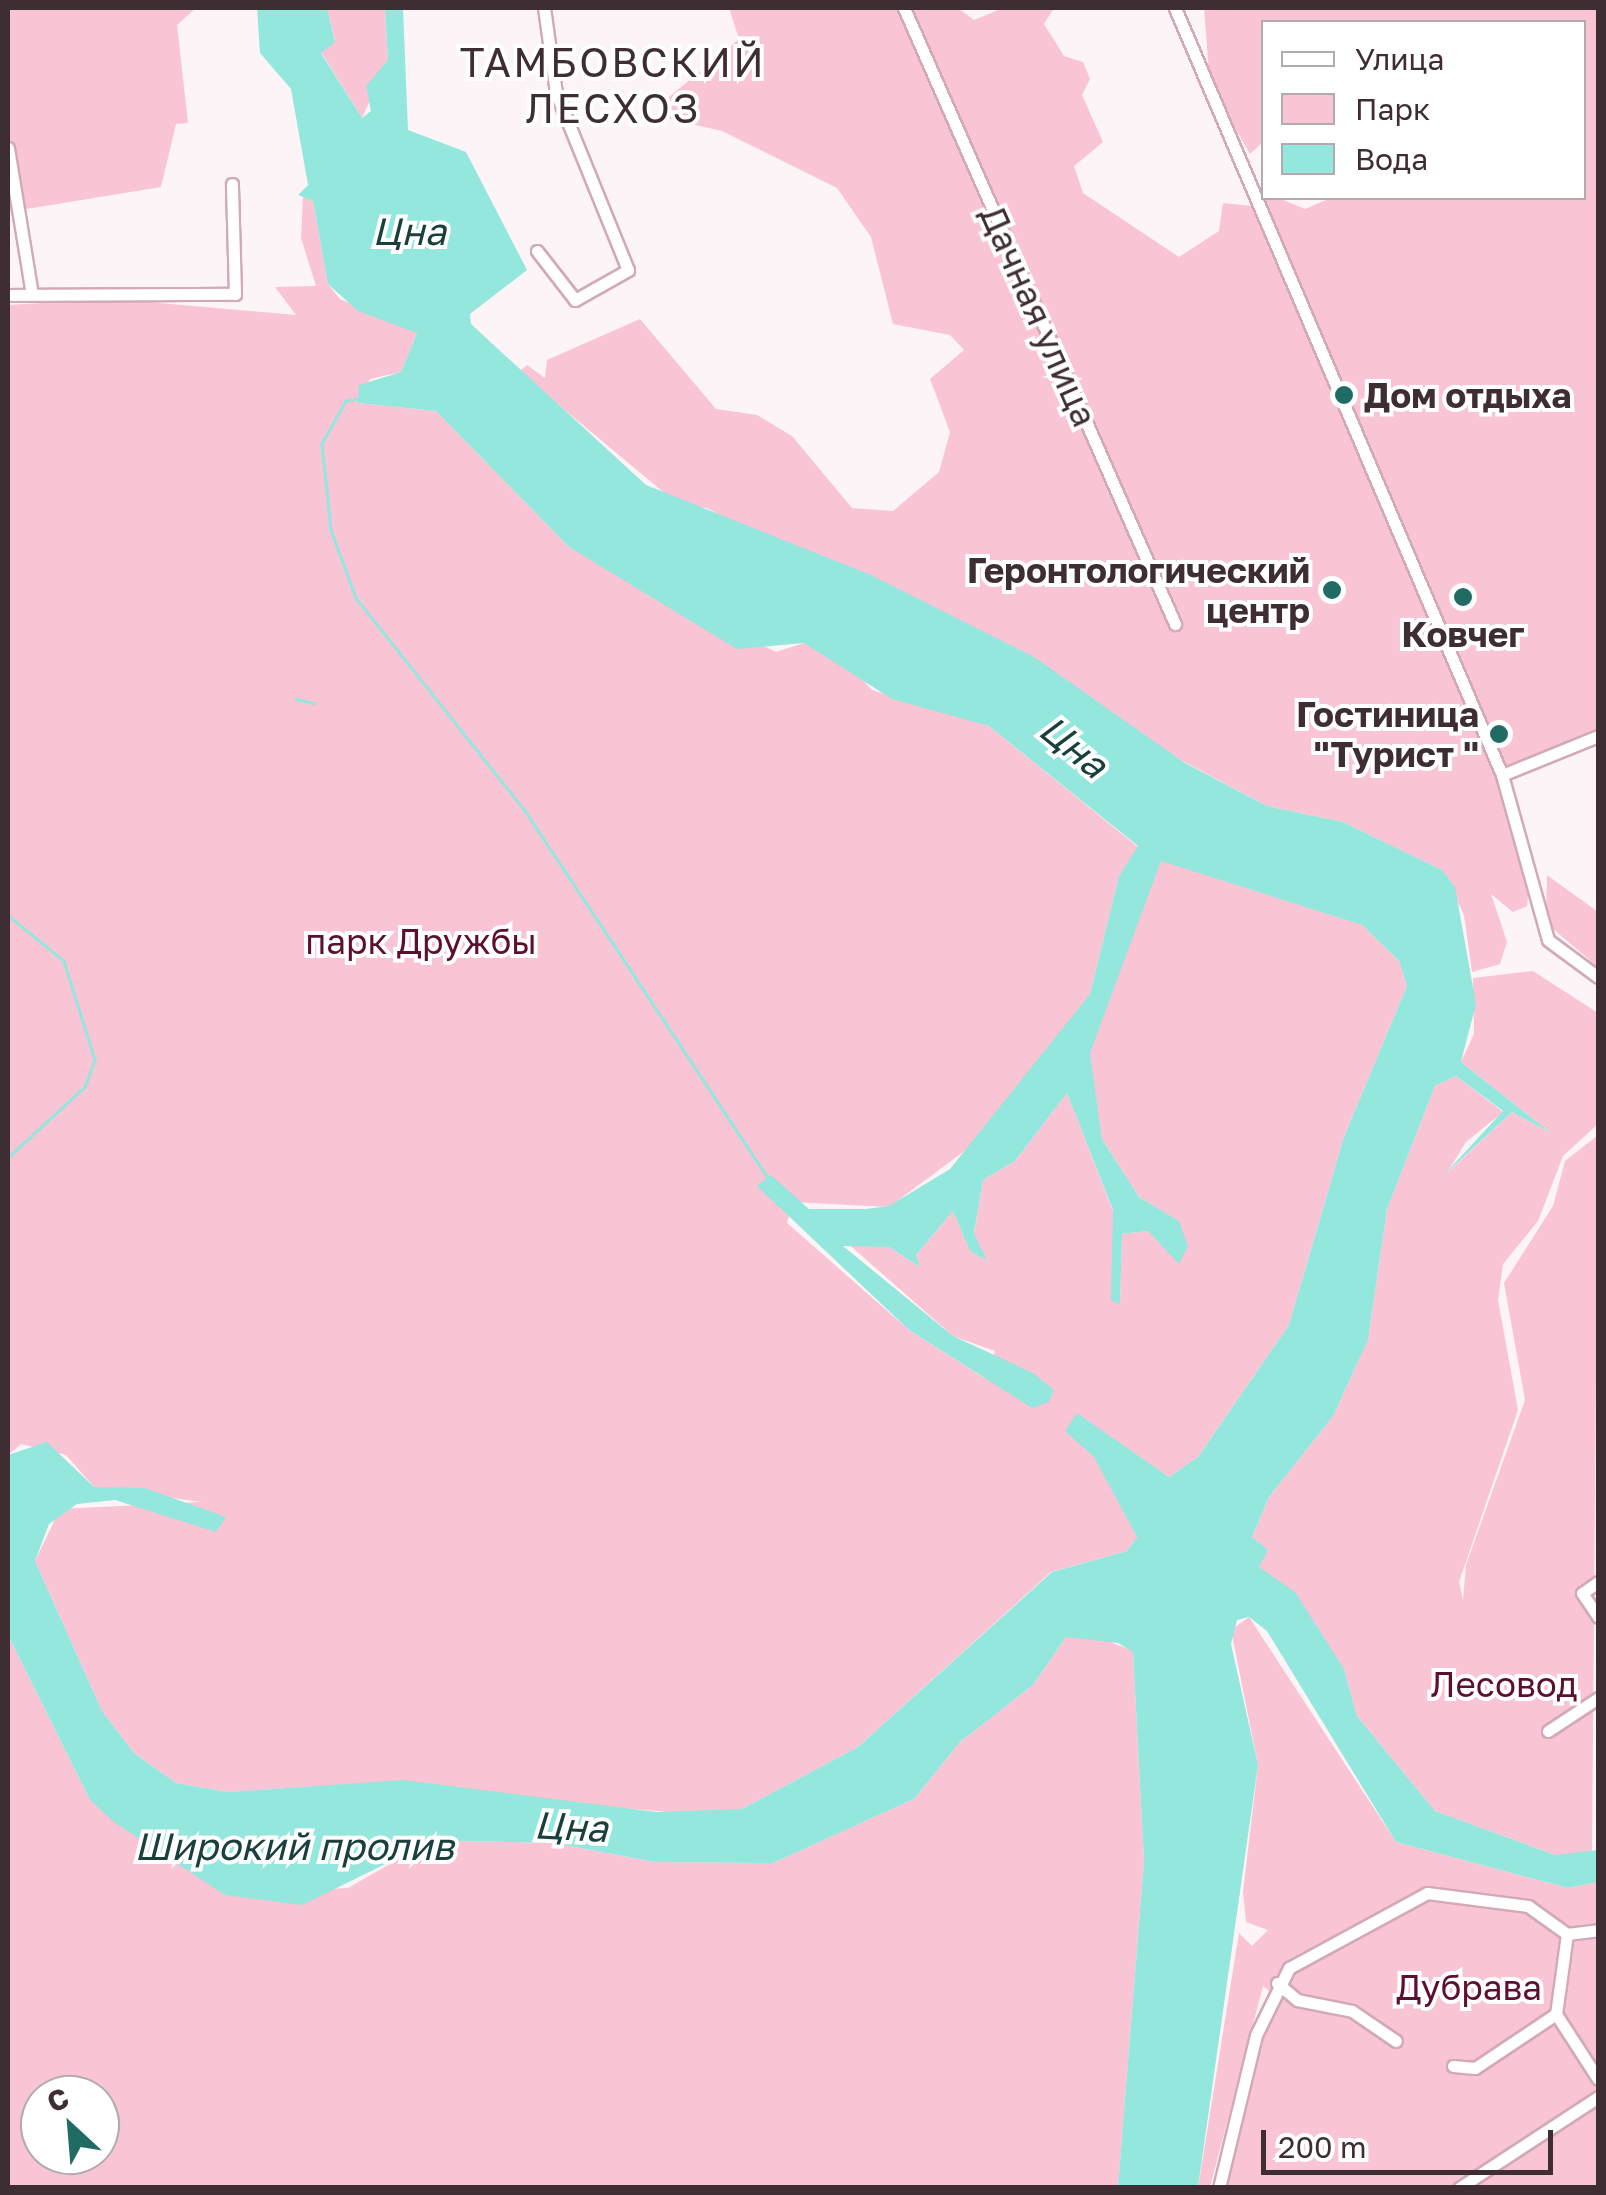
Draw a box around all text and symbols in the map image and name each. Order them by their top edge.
legend [1261,20,1586,200]
district label: ТАМБОВСКИЙ ЛЕСХОЗ [460,38,766,132]
text: Улица [1355,41,1444,77]
text: Парк [1355,91,1430,127]
text: Вода [1355,141,1428,177]
street label: Дачная улица [972,199,1106,433]
water label: Цна [372,208,446,254]
place label: Дом отдыха [1364,374,1572,416]
marker: Дом отдыха [1333,384,1355,406]
place label: Геронтологический центр [967,549,1310,631]
marker: Геронтологический центр [1319,577,1345,603]
marker: Ковчег [1452,586,1474,608]
place label: Ковчег [1401,613,1525,655]
place label: Гостиница "Турист " [1296,693,1479,775]
water label: Цна [1031,705,1117,787]
marker: Гостиница "Турист " [1488,723,1510,745]
park label: парк Дружбы [305,920,537,962]
park label: Лесовод [1431,1663,1577,1705]
water label: Цна [533,1801,609,1851]
water label: Широкий пролив [134,1823,454,1869]
park label: Дубрава [1396,1966,1542,2008]
north arrow [20,2075,120,2175]
text: С [41,2080,74,2119]
scale bar [1266,2110,1558,2172]
text: 200 m [1278,2129,1367,2165]

